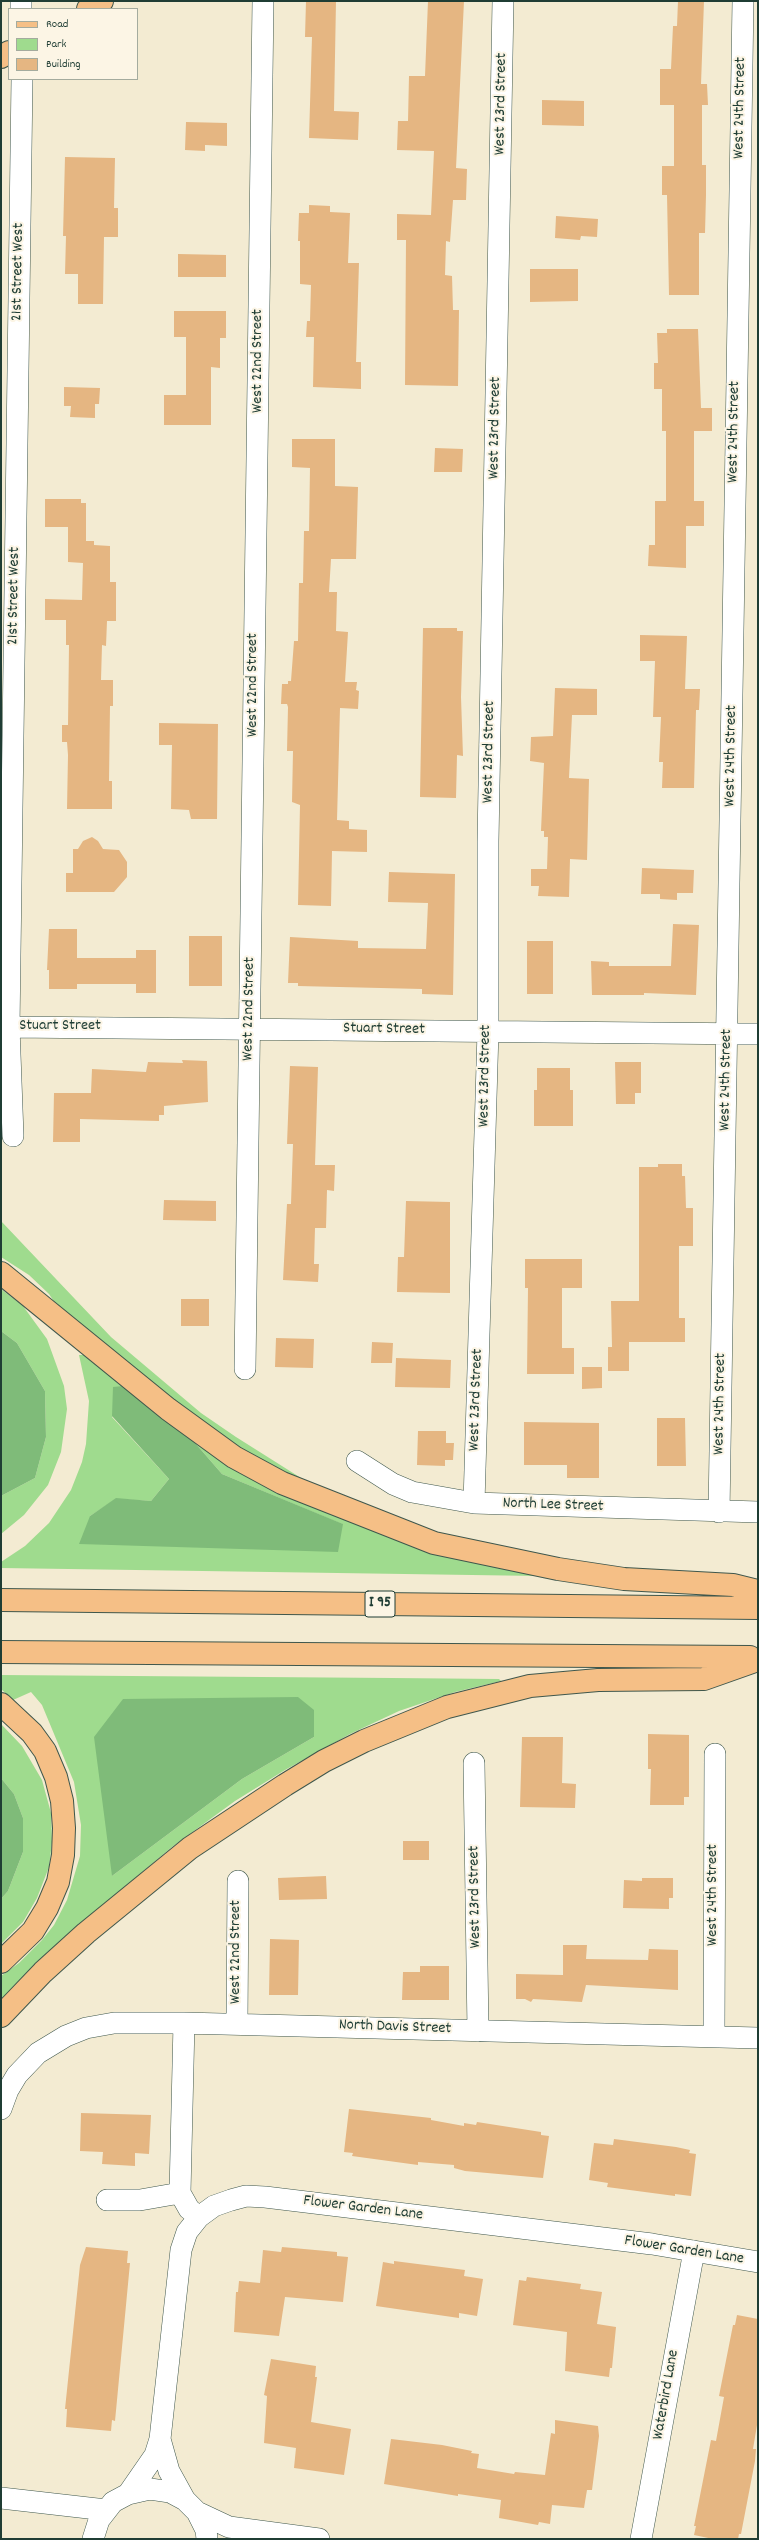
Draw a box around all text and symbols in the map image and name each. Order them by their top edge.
legend [8,8,138,80]
text: Road [46,16,68,33]
text: Park [46,36,66,53]
street label: West 23rd Street [492,53,512,155]
text: Building [46,56,81,73]
street label: West 24th Street [731,57,751,159]
street label: 21st Street West [9,223,29,321]
street label: West 22nd Street [249,309,269,413]
street label: West 23rd Street [486,377,506,479]
street label: West 24th Street [725,381,745,483]
street label: 21st Street West [5,547,25,645]
street label: West 22nd Street [244,633,264,737]
street label: West 23rd Street [480,701,500,803]
street label: West 24th Street [722,705,742,807]
street label: West 22nd Street [239,957,261,1061]
street label: Stuart Street [19,1017,101,1037]
street label: Stuart Street [343,1020,425,1040]
street label: West 23rd Street [476,1025,496,1127]
street label: West 24th Street [717,1029,737,1131]
street label: West 23rd Street [466,1348,488,1452]
street label: West 24th Street [711,1353,731,1455]
street label: North Lee Street [502,1495,604,1517]
road number: I 95 [365,1591,395,1617]
street label: West 24th Street [704,1844,724,1946]
street label: West 23rd Street [466,1846,486,1948]
street label: West 22nd Street [227,1900,247,2004]
street label: North Davis Street [338,2016,452,2040]
street label: Flower Garden Lane [302,2192,424,2226]
street label: Flower Garden Lane [623,2232,745,2270]
street label: Waterbird Lane [650,2349,684,2441]

